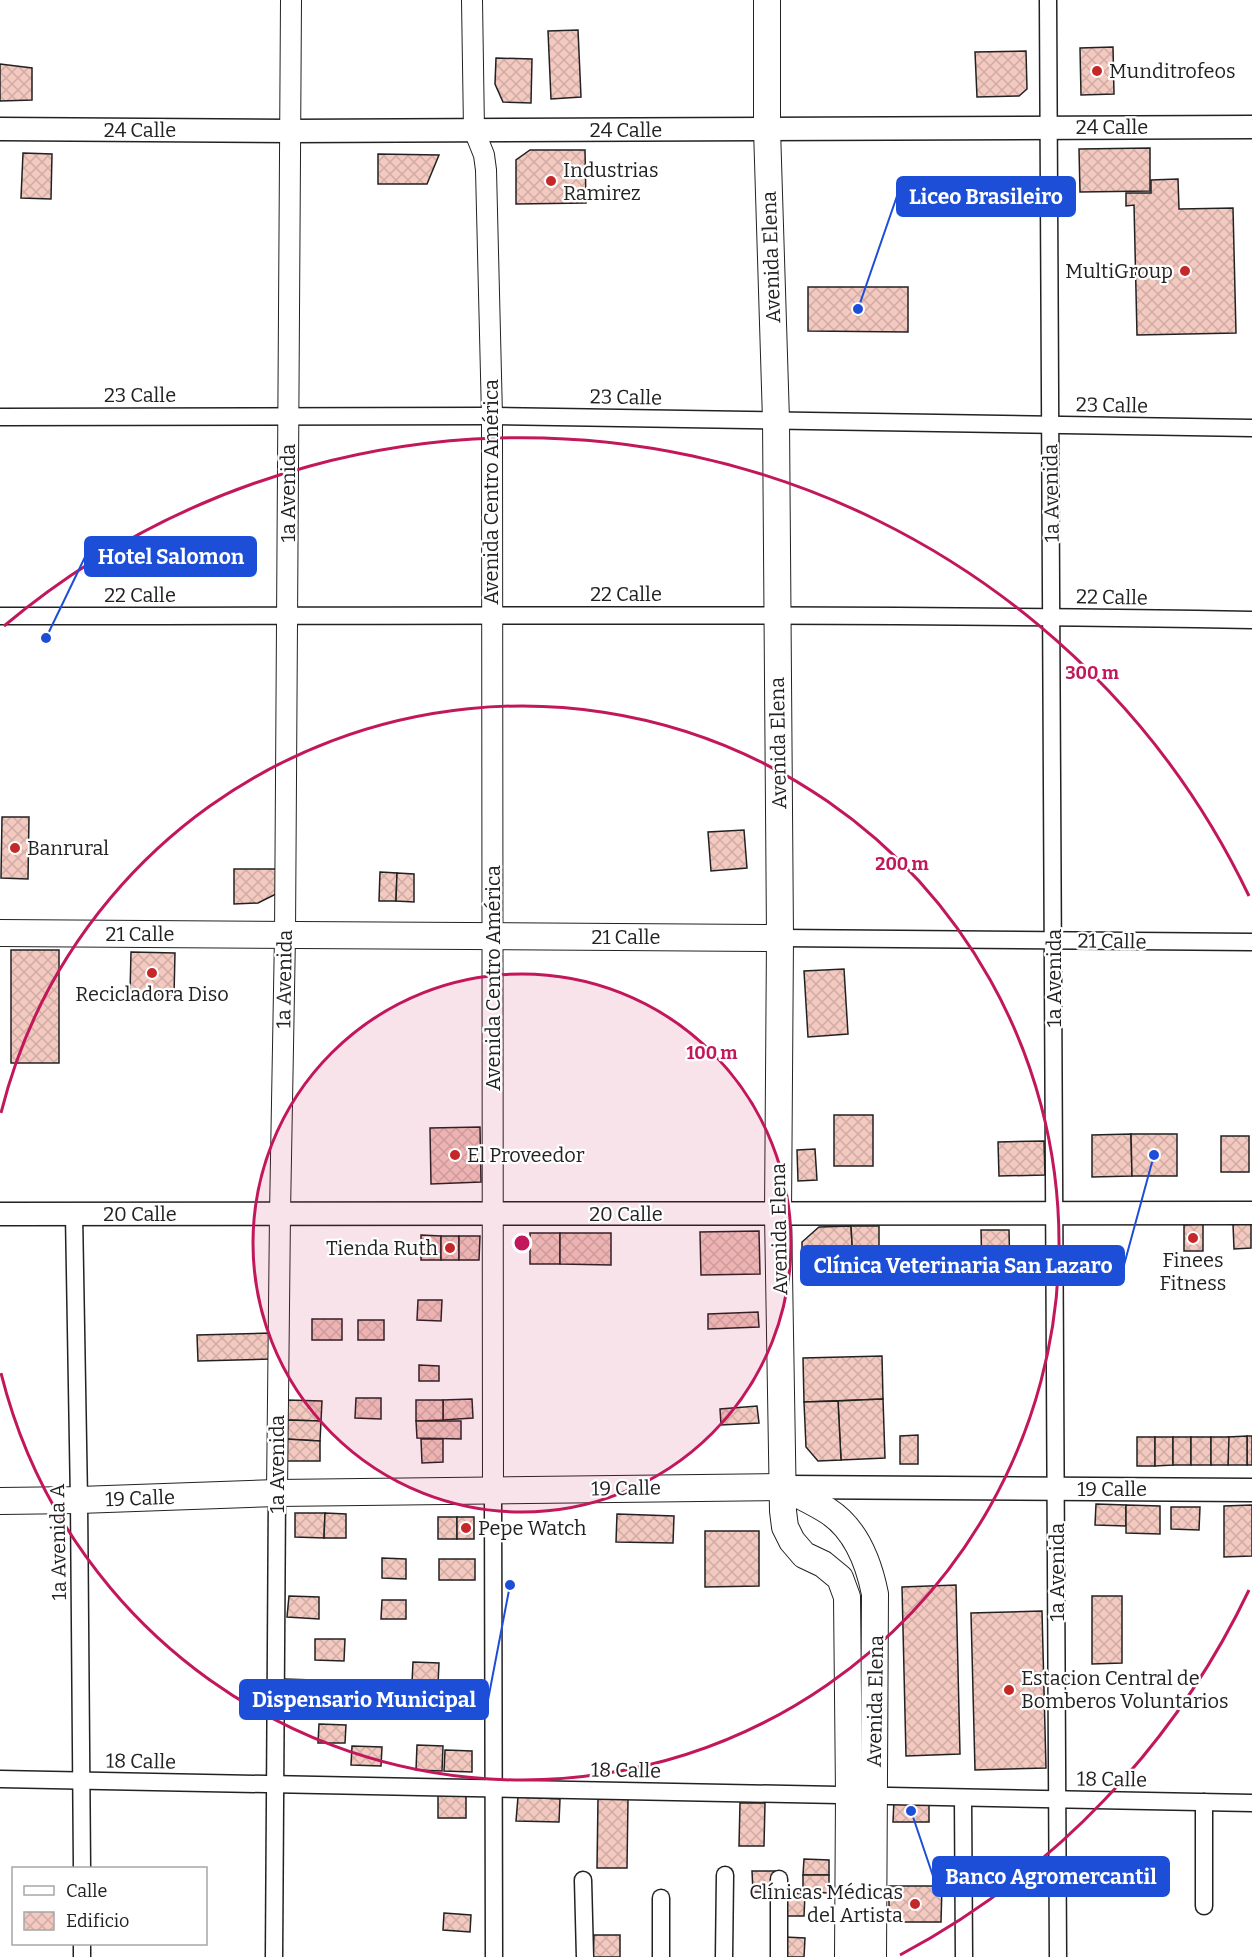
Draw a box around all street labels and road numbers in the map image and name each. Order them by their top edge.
street label: 24 Calle [1076,115,1148,139]
street label: 24 Calle [104,118,176,142]
street label: 24 Calle [590,118,662,142]
street label: Avenida Elena [757,190,785,323]
street label: Avenida Centro América [479,379,503,605]
street label: 23 Calle [104,383,176,407]
street label: 23 Calle [590,384,662,410]
street label: 23 Calle [1076,392,1148,418]
street label: 1a Avenida [1038,443,1064,542]
street label: 1a Avenida [276,444,300,542]
street label: 22 Calle [590,582,662,606]
street label: 22 Calle [104,583,176,607]
street label: 22 Calle [1076,584,1148,610]
street label: Avenida Elena [765,677,791,809]
street label: Avenida Centro América [481,865,505,1091]
street label: 21 Calle [106,922,174,946]
street label: 21 Calle [592,925,660,949]
street label: 21 Calle [1077,928,1147,954]
street label: 1a Avenida [271,929,297,1028]
street label: 1a Avenida [1042,929,1066,1027]
street label: Avenida Elena [766,1163,792,1295]
street label: 20 Calle [103,1202,177,1226]
street label: 20 Calle [589,1202,663,1226]
street label: 1a Avenida [265,1415,289,1513]
street label: 19 Calle [591,1475,661,1501]
street label: 19 Calle [1077,1477,1147,1501]
street label: 1a Avenida A [45,1483,71,1601]
street label: 19 Calle [105,1485,175,1511]
street label: 1a Avenida [1045,1523,1069,1621]
street label: Avenida Elena [862,1635,888,1767]
street label: 18 Calle [106,1748,176,1774]
street label: 18 Calle [591,1757,661,1783]
street label: 18 Calle [1077,1766,1147,1792]

